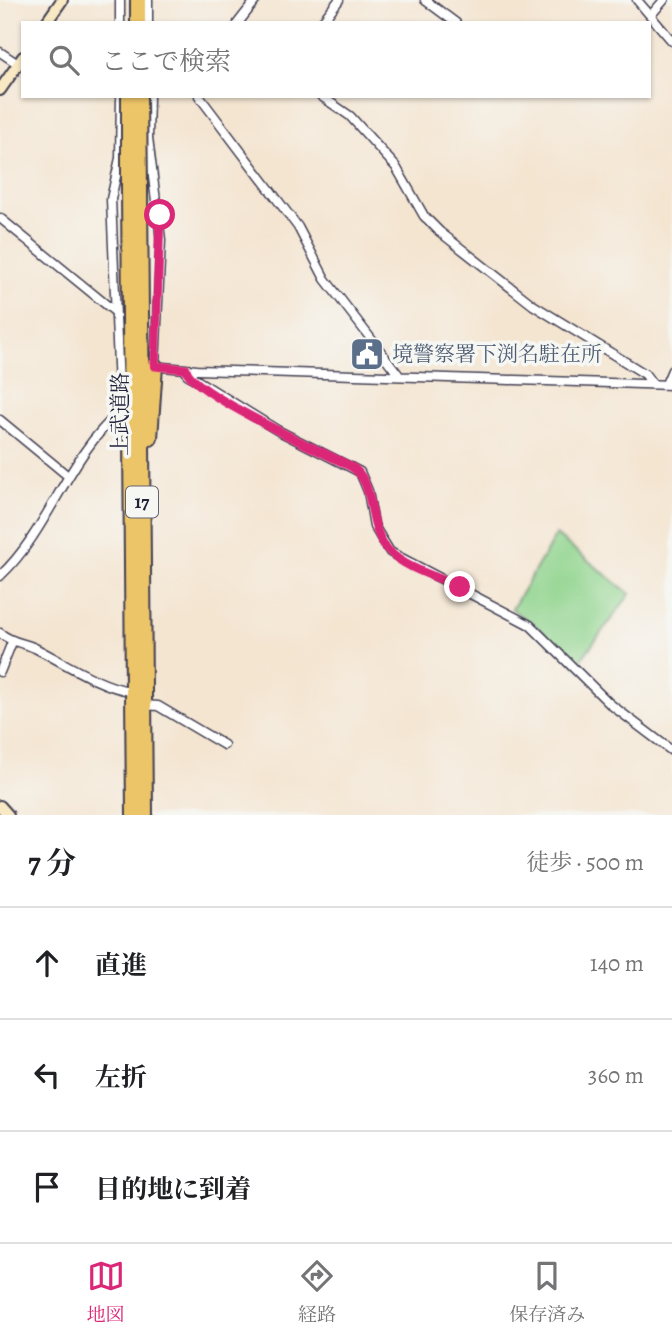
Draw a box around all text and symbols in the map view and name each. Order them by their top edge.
search box [21,21,651,98]
icon: search [45,41,83,79]
text: ここで検索 [101,44,231,79]
route start [144,199,175,230]
public building icon: 境警察署下渕名駐在所 [348,335,386,373]
place label: 境警察署下渕名駐在所 [392,340,602,368]
street label: 上武道路 [106,372,134,456]
road number: 17 [126,486,158,517]
route end [444,571,475,602]
text: 7 分 [28,843,76,883]
text: 徒歩 · 500 m [526,847,644,878]
icon: ahead [28,944,66,982]
text: 直進 [95,948,147,983]
text: 140 m [590,948,644,979]
icon: left [28,1056,66,1094]
text: 左折 [95,1060,147,1095]
text: 360 m [588,1060,644,1091]
icon: arrive [28,1168,66,1206]
text: 目的地に到着 [95,1172,251,1207]
tab: 地図 [87,1257,125,1328]
tab: 経路 [298,1257,336,1328]
tab: 保存済み [509,1257,585,1328]

